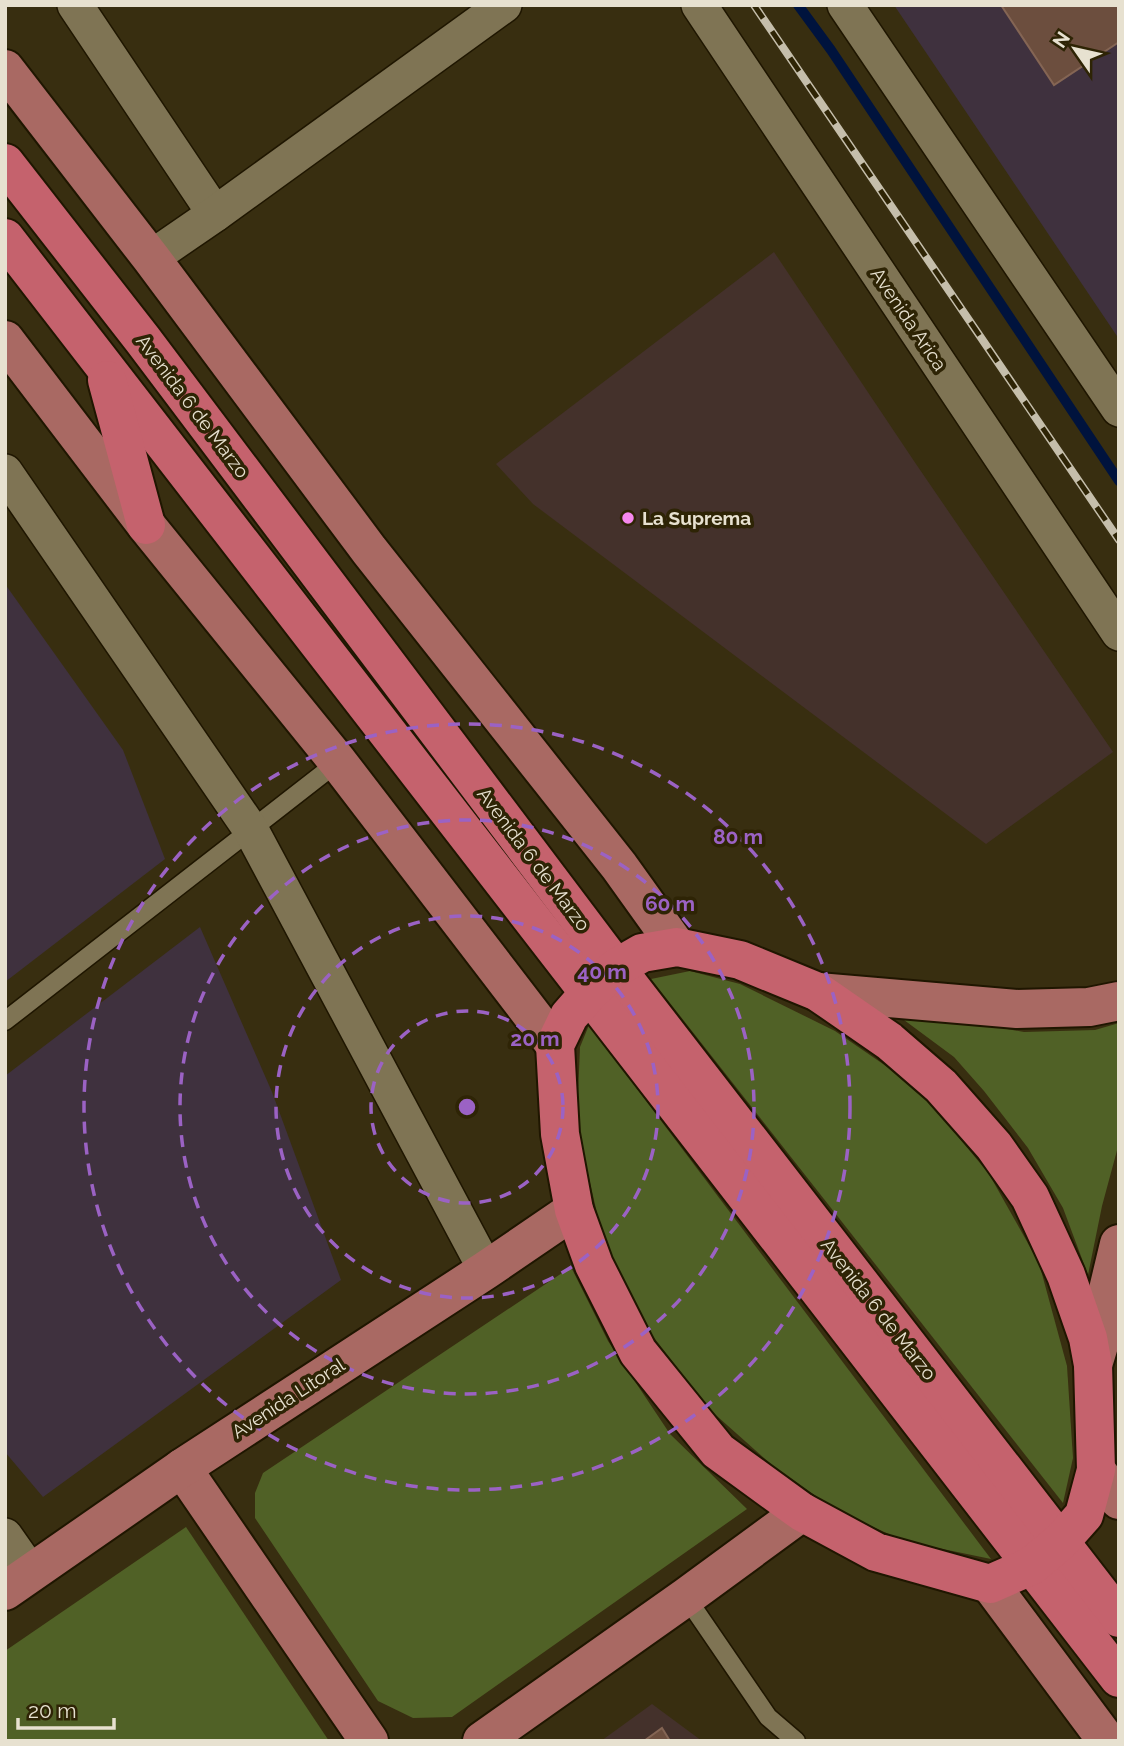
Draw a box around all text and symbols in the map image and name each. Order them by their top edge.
north arrow [1040,14,1110,84]
text: N [1048,27,1074,52]
street label: Avenida Arica [867,263,951,375]
street label: Avenida 6 de Marzo [132,330,254,482]
place label: La Suprema [642,507,751,529]
marker: La Suprema [620,510,636,526]
street label: Avenida 6 de Marzo [473,783,595,935]
text: 80 m [713,824,763,849]
text: 60 m [645,891,695,916]
text: 40 m [577,959,627,984]
text: 20 m [510,1026,560,1051]
centre of rings [455,1095,479,1119]
street label: Avenida 6 de Marzo [817,1234,941,1384]
street label: Avenida Litoral [227,1353,349,1443]
scale bar [18,1686,114,1730]
text: 20 m [28,1698,76,1723]

